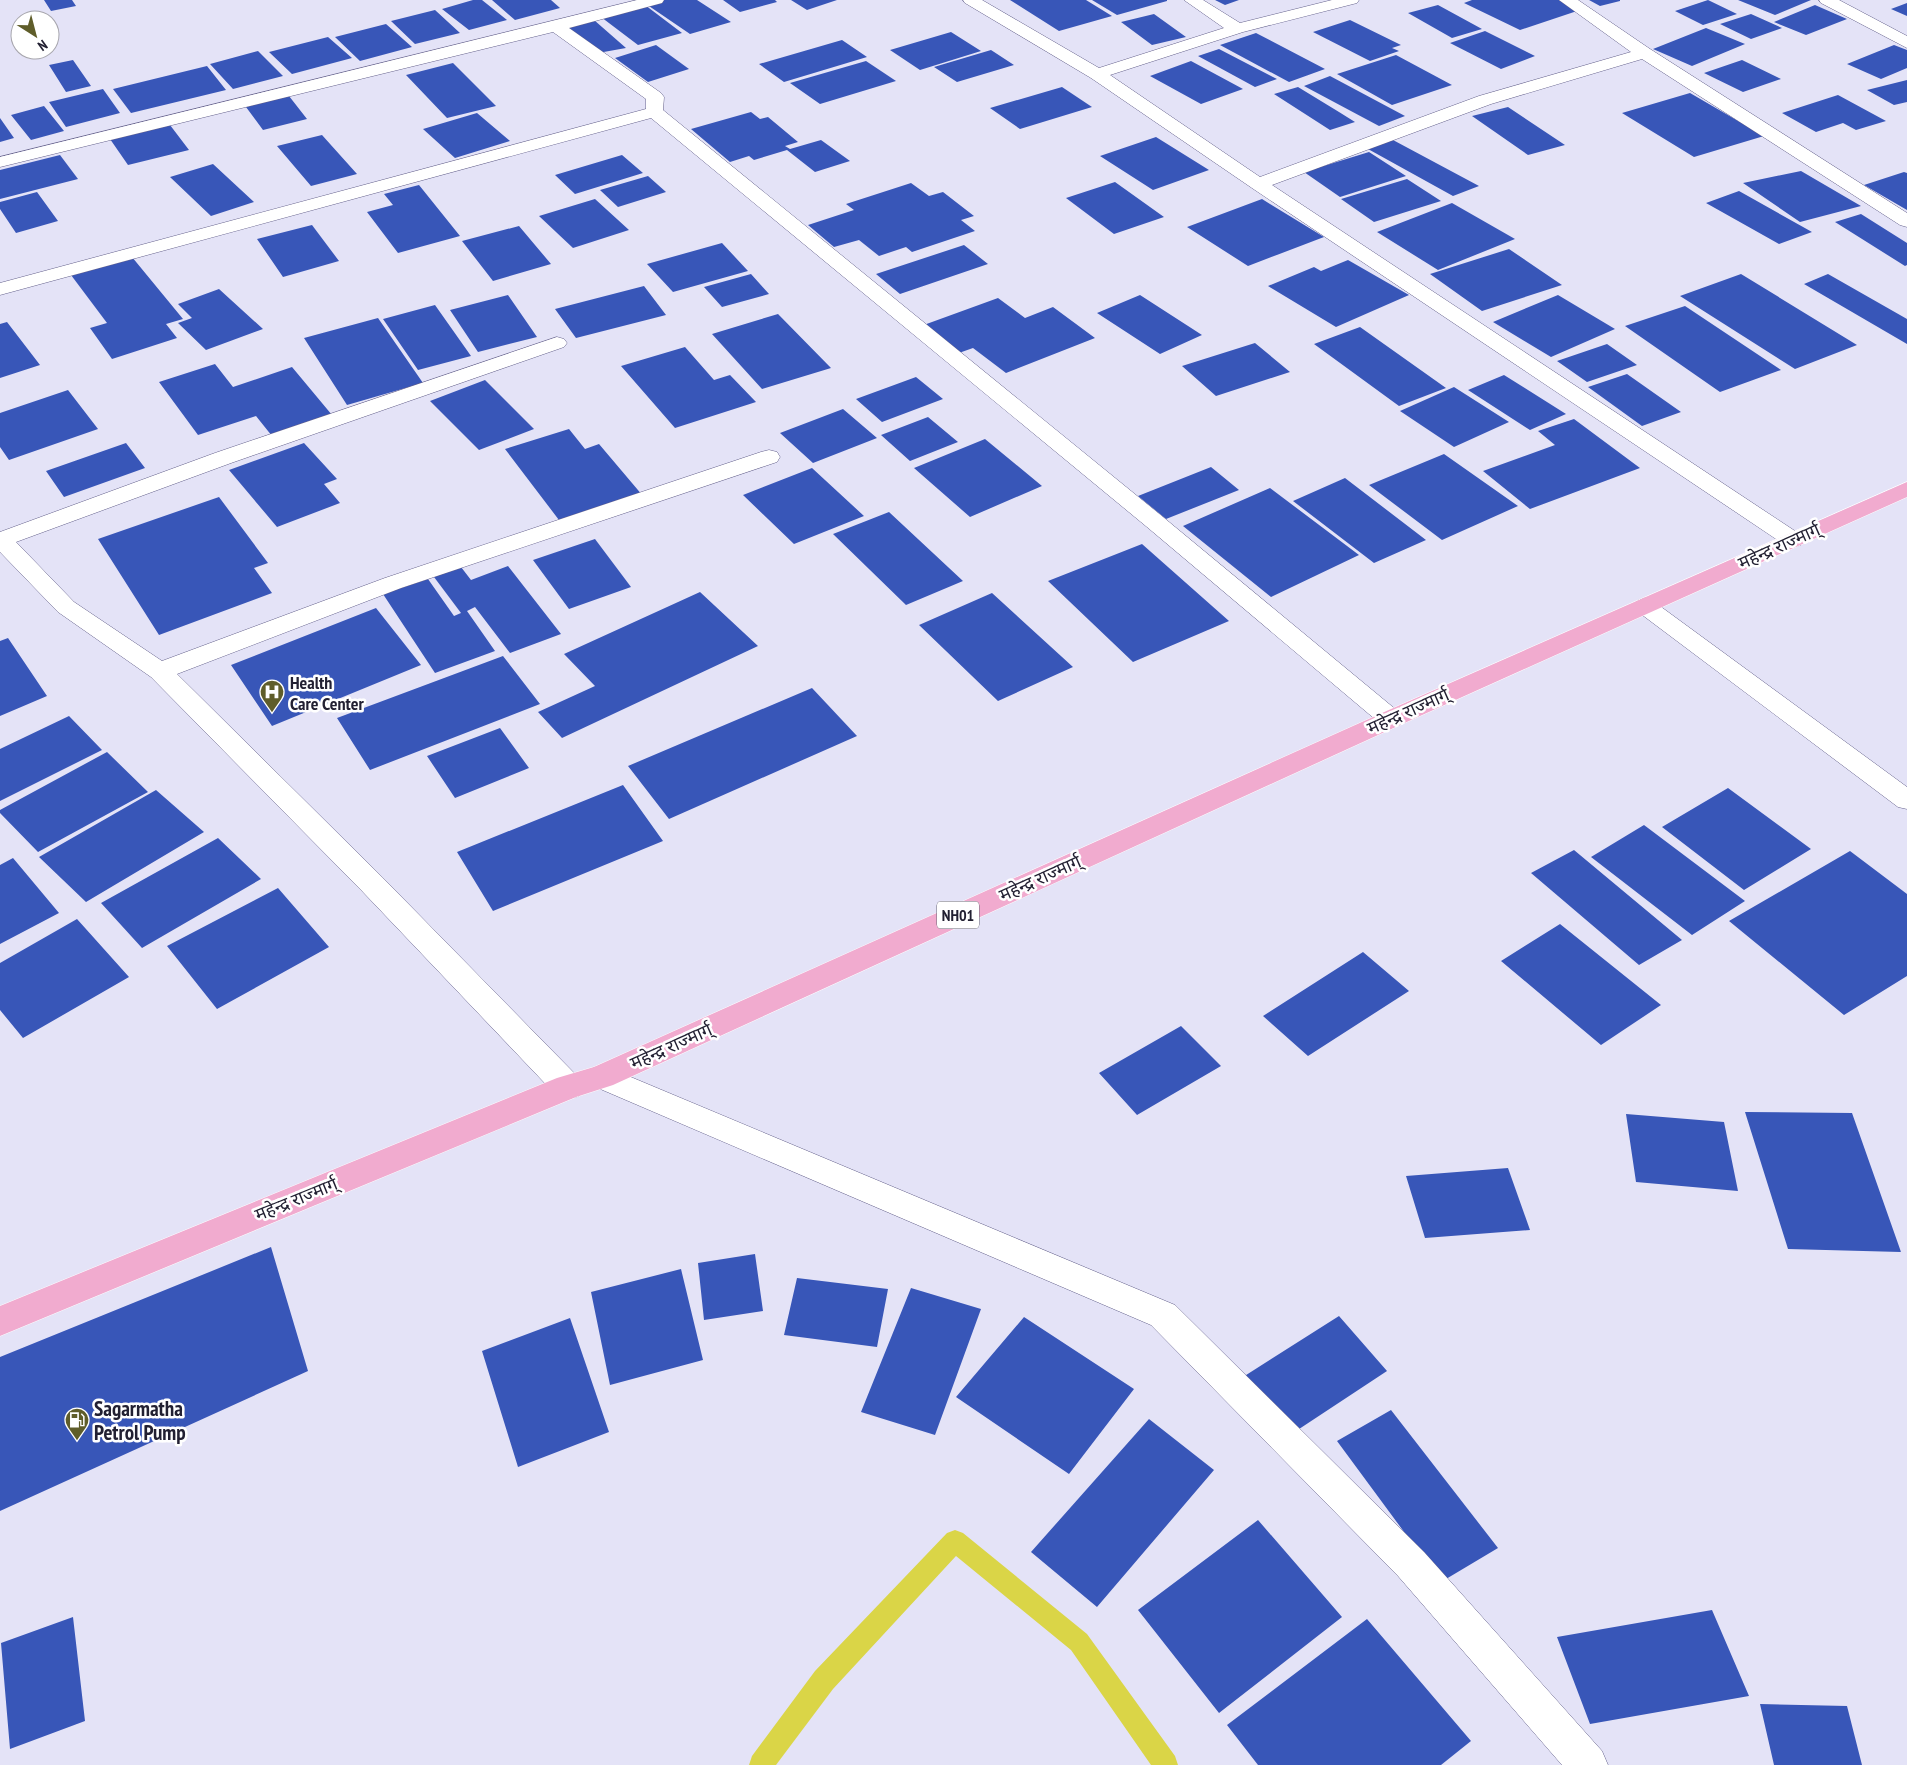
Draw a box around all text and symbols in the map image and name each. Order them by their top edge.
north arrow [10,10,60,60]
text: N [34,36,51,55]
street label: महेन्द्र राज्मार्ग् [1735,517,1826,574]
place label: Health Care Center [290,671,364,715]
hospital icon: Health Care Center [259,679,285,713]
street label: महेन्द्र राज्मार्ग् [1364,682,1455,739]
street label: महेन्द्र राज्मार्ग् [996,849,1087,906]
road number: NH01 [937,902,979,928]
street label: महेन्द्र राज्मार्ग् [627,1017,718,1074]
street label: महेन्द्र राज्मार्ग् [251,1171,343,1226]
place label: Sagarmatha Petrol Pump [94,1395,186,1446]
fuel station icon: Sagarmatha Petrol Pump [64,1407,90,1441]

